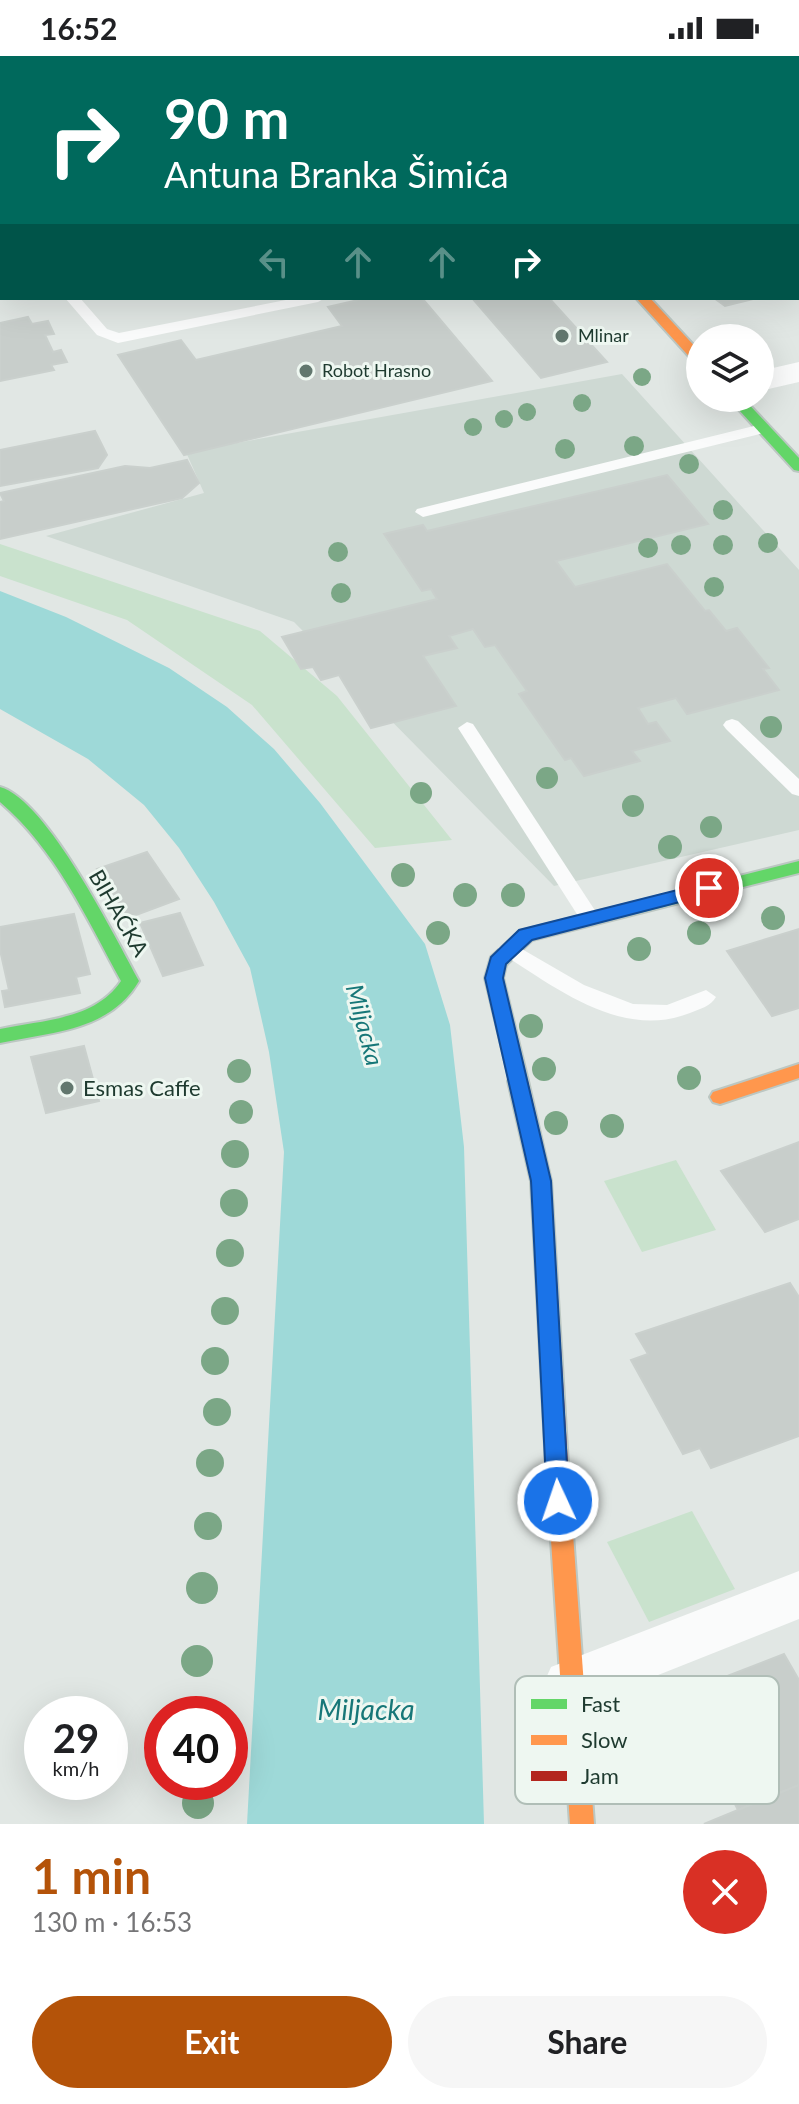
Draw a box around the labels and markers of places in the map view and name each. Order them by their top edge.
place label: Mlinar [578,324,629,346]
marker: Mlinar [553,327,571,345]
place label: Robot Hrasno [322,359,431,381]
marker: Robot Hrasno [297,362,315,380]
pin [675,854,743,922]
place label: Esmas Caffe [83,1074,201,1101]
marker: Esmas Caffe [58,1079,76,1097]

